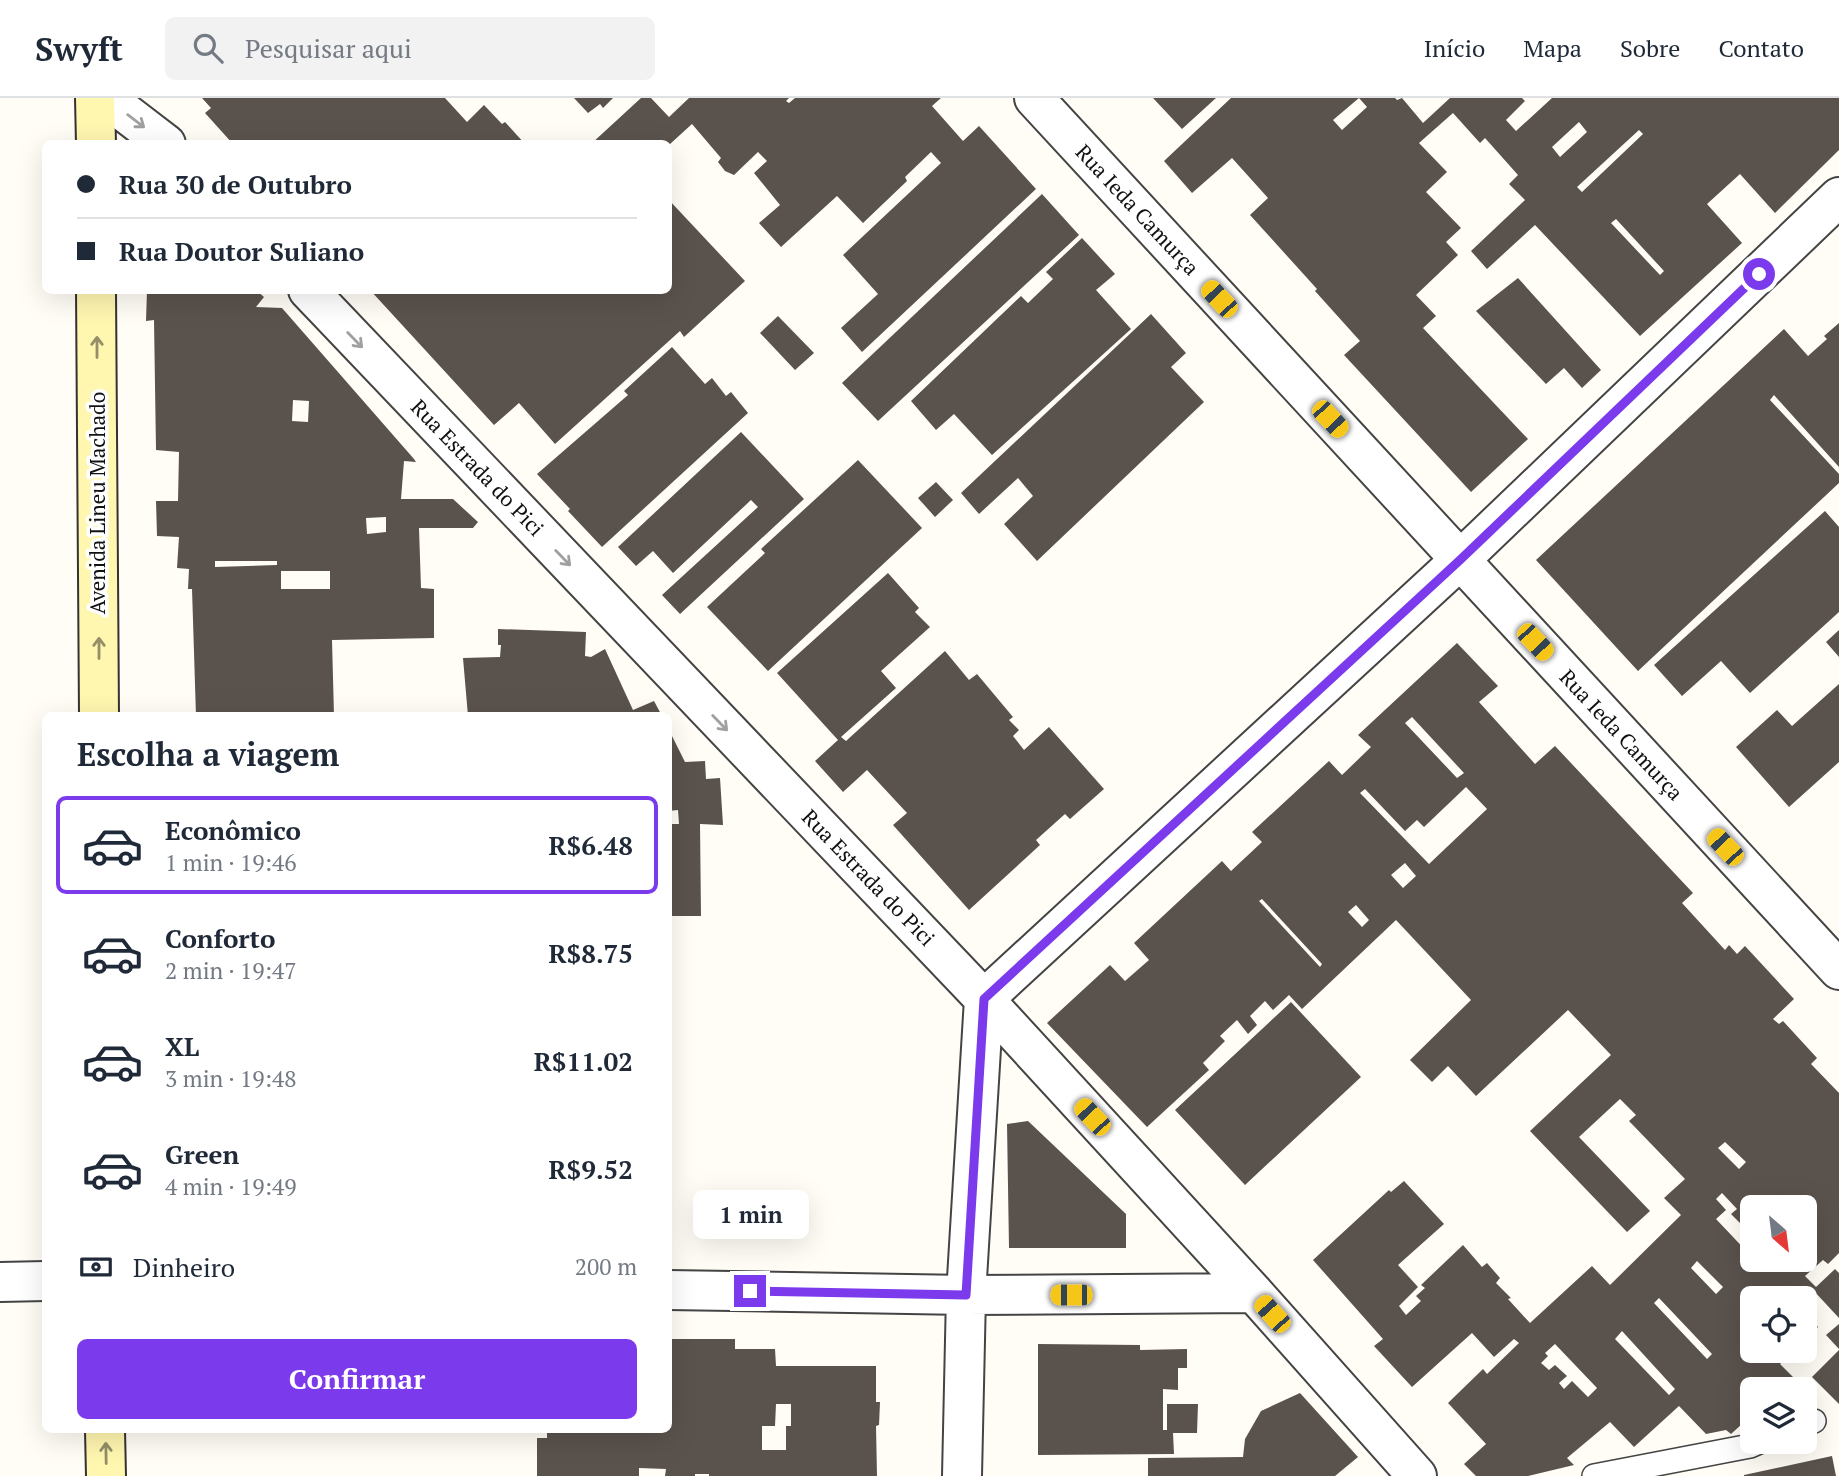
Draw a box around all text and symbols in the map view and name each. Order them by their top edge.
search box [165,17,655,80]
text: Swyft [35,27,123,70]
icon: search [189,29,227,67]
text: Pesquisar aqui [245,31,412,65]
text: Início [1424,32,1485,64]
text: Mapa [1523,32,1582,64]
text: Sobre [1620,32,1680,64]
text: Contato [1718,32,1804,64]
one-way arrow [126,113,145,128]
street label: Rua Ieda Camurça [1070,138,1206,281]
text: Rua 30 de Outubro [119,167,352,201]
text: Rua Doutor Suliano [119,234,364,268]
route start [1743,258,1775,290]
car [1197,276,1242,322]
one-way arrow [347,331,364,348]
one-way arrow [90,335,104,358]
street label: Avenida Lineu Machado [83,392,111,614]
street label: Rua Estrada do Pici [405,393,550,542]
car [1308,396,1353,442]
one-way arrow [555,549,571,567]
car [1513,619,1558,665]
one-way arrow [92,636,106,659]
street label: Rua Ieda Camurça [1554,663,1690,806]
one-way arrow [711,714,728,731]
text: Escolha a viagem [77,733,339,775]
street label: Rua Estrada do Pici [796,803,941,952]
text: Econômico [165,813,301,847]
icon: car [81,814,144,877]
car [1703,824,1748,870]
text: R$6.48 [548,828,633,862]
text: 1 min · 19:46 [165,847,297,878]
text: Conforto [165,921,275,955]
icon: car [81,922,144,985]
text: R$8.75 [548,936,633,970]
text: 2 min · 19:47 [165,955,297,986]
text: XL [165,1029,199,1063]
icon: car [81,1030,144,1093]
text: R$11.02 [534,1044,633,1078]
text: 3 min · 19:48 [165,1063,297,1094]
car [1070,1094,1115,1140]
text: Green [165,1137,239,1171]
icon: car [81,1138,144,1201]
text: R$9.52 [548,1152,633,1186]
text: 4 min · 19:49 [165,1171,297,1202]
callout: 1 min [692,1190,808,1238]
north arrow [1740,1195,1816,1272]
map controls [1740,1195,1817,1454]
text: 1 min [720,1199,782,1230]
icon: cash [77,1248,115,1286]
text: Dinheiro [133,1250,235,1284]
text: 200 m [575,1251,637,1282]
route end [734,1275,766,1307]
car [1051,1285,1093,1306]
button: locate [1740,1286,1817,1363]
car [1251,1291,1294,1337]
button: Confirmar [77,1339,637,1419]
button: layers [1740,1377,1817,1454]
one-way arrow [99,1442,112,1465]

